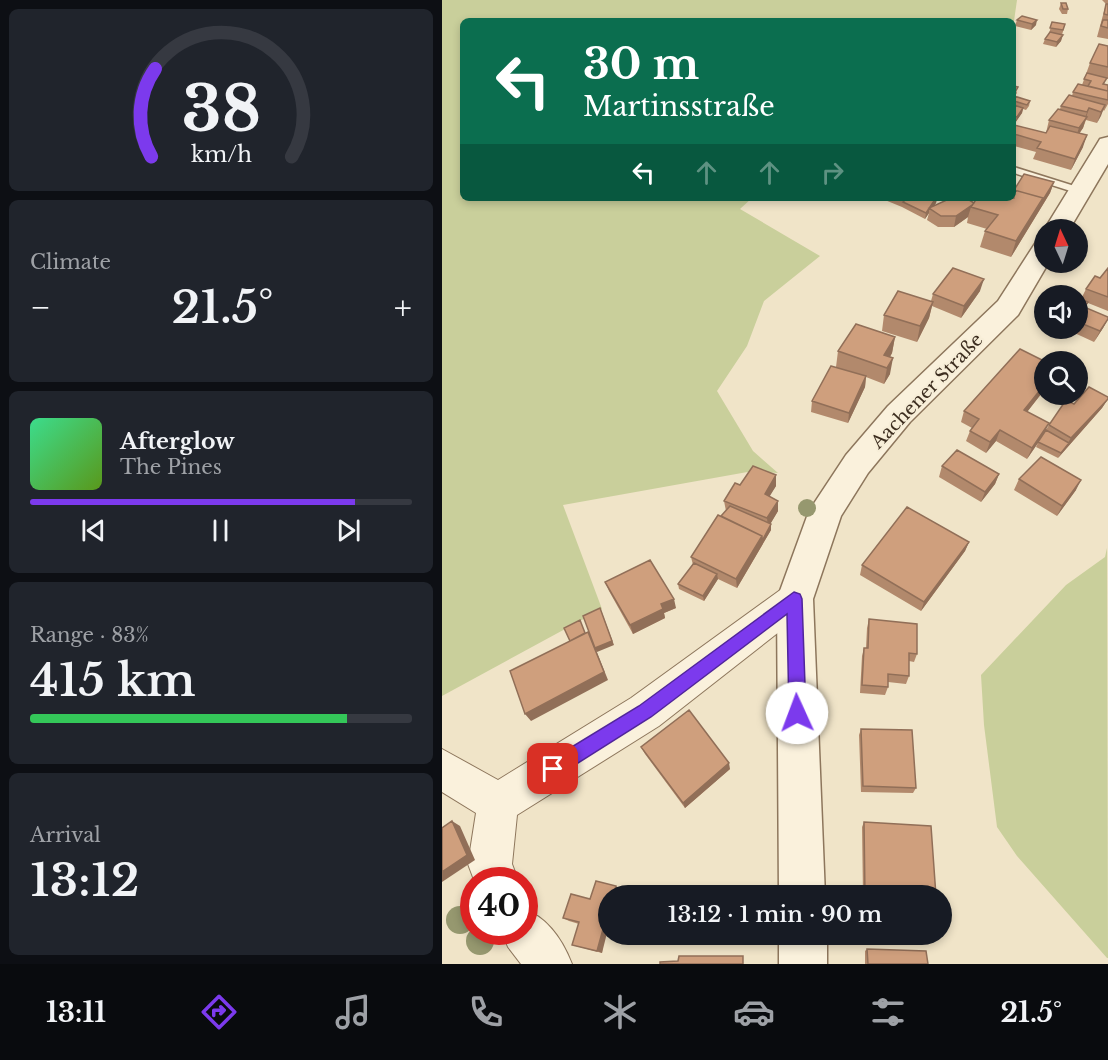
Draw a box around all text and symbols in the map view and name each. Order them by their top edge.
text: 30 m [583,38,699,90]
icon: left [484,42,562,120]
text: 38 [181,70,261,148]
text: Martinsstraße [583,90,775,123]
text: km/h [191,141,252,168]
icon: left [627,156,660,189]
icon: ahead [690,156,723,189]
icon: ahead [753,156,786,189]
icon: right [816,156,849,189]
north arrow [1034,219,1088,273]
map controls [1034,219,1088,405]
text: Climate [30,250,111,274]
text: 21.5° [171,279,273,335]
button: sound [1034,285,1088,339]
text: − [30,287,51,328]
text: + [394,287,412,328]
street label: Aachener Straße [866,329,988,454]
button: search [1034,351,1088,405]
text: Afterglow [120,428,235,455]
text: The Pines [120,455,222,479]
icon: previous [77,514,110,547]
icon: pause [204,514,237,547]
icon: next [332,514,365,547]
text: Range · 83% [30,623,149,647]
text: 415 km [30,652,196,708]
position arrow [765,681,829,745]
pin [527,743,578,794]
icon: arrive [536,752,569,785]
text: Arrival [30,823,101,847]
text: 13:12 [30,852,139,908]
speed limit sign: 40 [460,867,538,945]
text: 13:12 · 1 min · 90 m [668,901,882,928]
icon: directions [198,991,240,1033]
icon: music [332,991,374,1033]
icon: phone [465,991,507,1033]
icon: climate [599,991,641,1033]
icon: car [733,991,775,1033]
icon: filters [867,991,909,1033]
text: 13:11 [46,996,106,1029]
text: 21.5° [1001,996,1062,1029]

